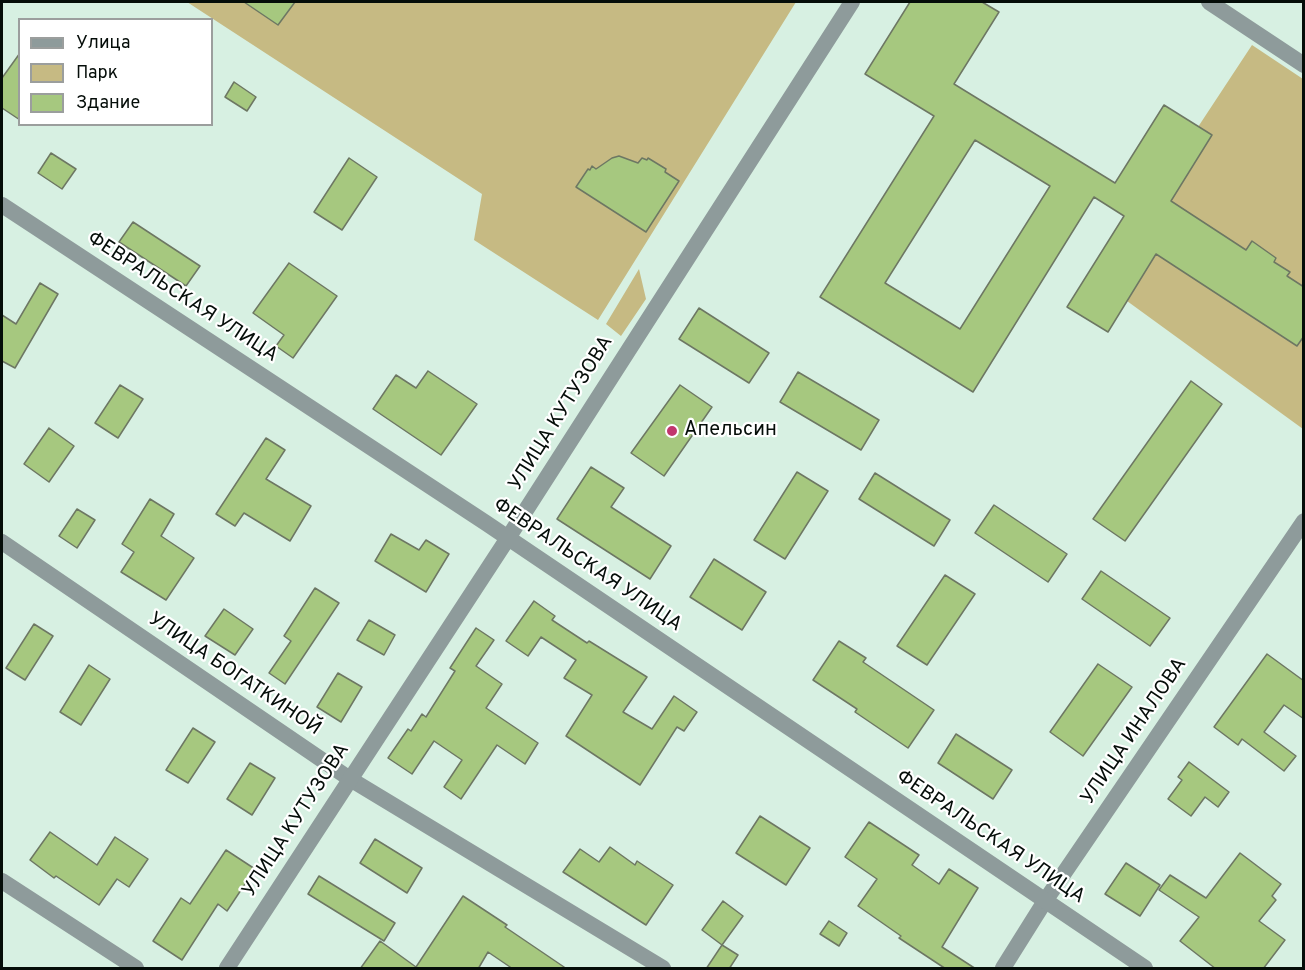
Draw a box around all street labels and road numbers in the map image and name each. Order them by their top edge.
street label: ФЕВРАЛЬСКАЯ УЛИЦА [82,227,282,369]
street label: УЛИЦА КУТУЗОВА [505,332,619,496]
street label: ФЕВРАЛЬСКАЯ УЛИЦА [488,494,686,638]
street label: УЛИЦА БОГАТКИНОЙ [143,608,325,742]
street label: УЛИЦА ИНАЛОВА [1077,654,1193,810]
street label: УЛИЦА КУТУЗОВА [238,740,356,902]
street label: ФЕВРАЛЬСКАЯ УЛИЦА [891,766,1089,910]

